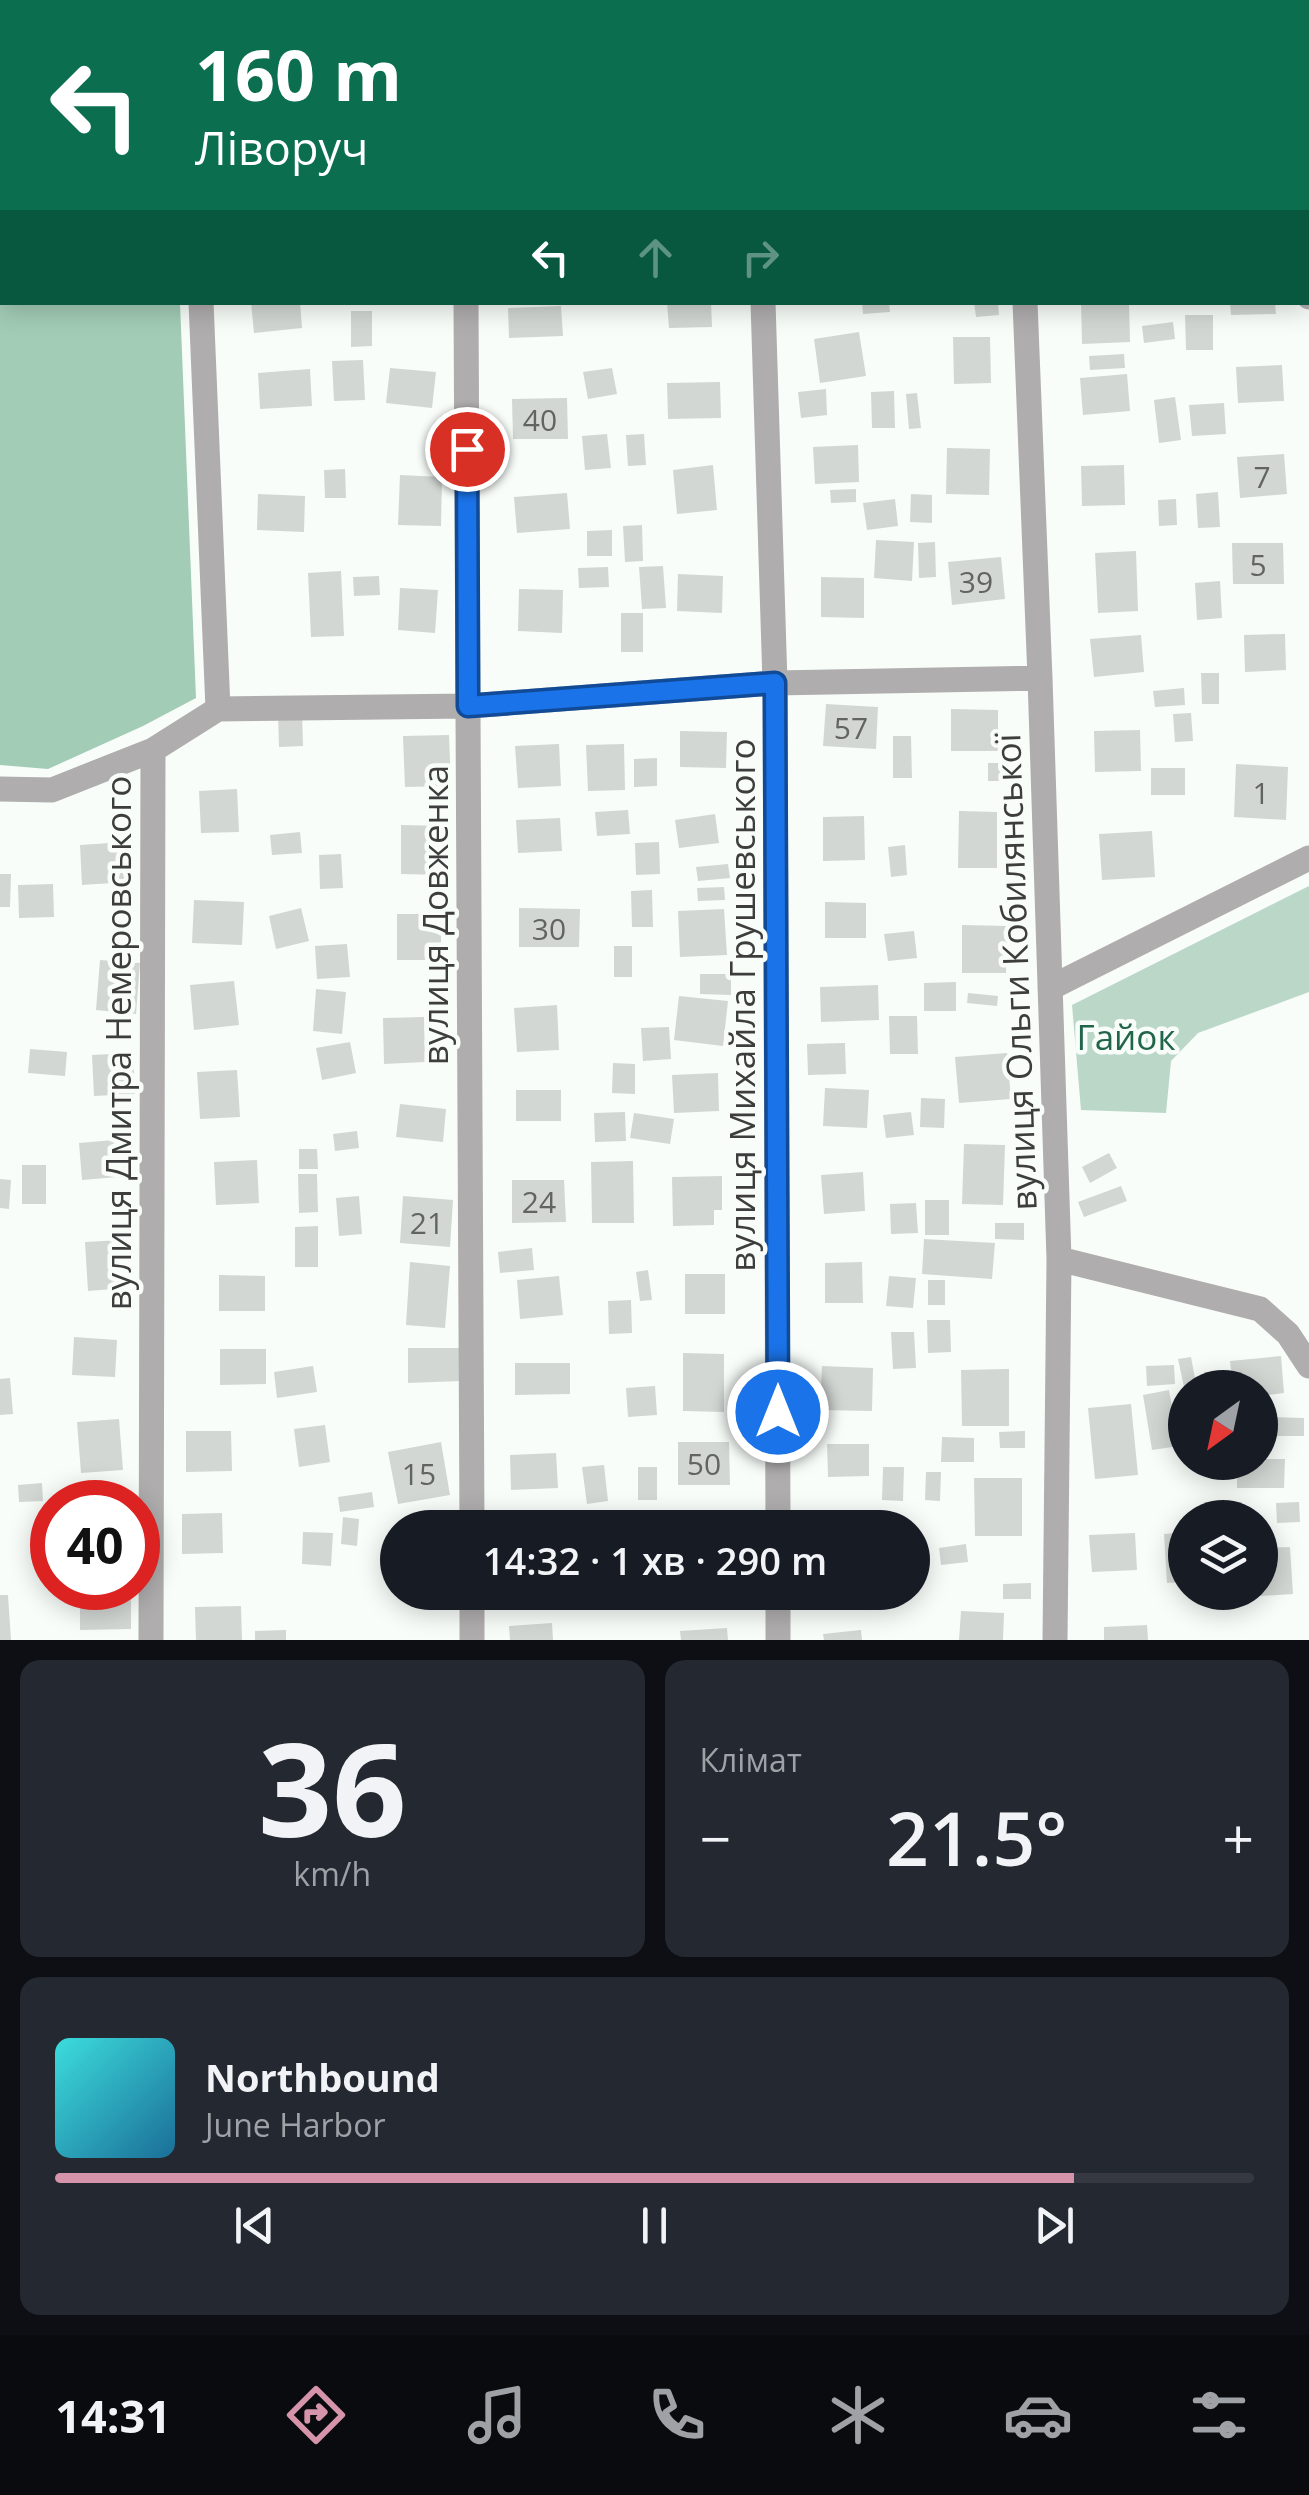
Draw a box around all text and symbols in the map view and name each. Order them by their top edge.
text: 160 m [195,26,402,122]
icon: left [30,40,160,170]
text: Ліворуч [195,117,368,178]
icon: left [523,230,578,285]
icon: ahead [628,230,683,285]
icon: right [733,230,788,285]
house number: 40 [523,399,557,440]
pin [425,407,510,492]
icon: arrive [440,422,495,477]
house number: 7 [1253,456,1271,497]
house number: 5 [1249,544,1267,585]
house number: 39 [959,561,993,602]
house number: 57 [834,707,868,748]
street label: вулиця Ольги Кобилянської [983,732,1047,1211]
street label: вулиця Михайла Грушевського [718,738,765,1272]
street label: вулиця Довженка [411,765,458,1065]
house number: 1 [1252,772,1270,813]
street label: вулиця Дмитра Немеровського [94,776,141,1310]
house number: 30 [532,908,566,949]
park label: Гайок [1076,1013,1176,1060]
house number: 24 [522,1181,556,1222]
house number: 21 [410,1202,444,1243]
position arrow [726,1360,830,1464]
north arrow [1168,1370,1278,1480]
map controls [1168,1370,1278,1610]
house number: 50 [687,1443,721,1484]
house number: 15 [402,1453,436,1494]
speed limit sign: 40 [30,1480,160,1610]
button: layers [1168,1500,1278,1610]
text: 14:32 · 1 хв · 290 m [483,1534,827,1586]
text: 36 [258,1698,407,1875]
text: Клімат [700,1738,802,1781]
text: 21.5° [886,1786,1067,1888]
text: − [700,1800,731,1875]
text: + [1223,1800,1254,1875]
text: km/h [293,1852,371,1895]
text: Northbound [205,2051,440,2103]
text: June Harbor [205,2103,385,2146]
icon: previous [227,2198,282,2253]
icon: pause [627,2198,682,2253]
icon: next [1027,2198,1082,2253]
icon: directions [281,2380,351,2450]
icon: music [462,2380,532,2450]
icon: phone [642,2380,712,2450]
icon: climate [823,2380,893,2450]
icon: car [1003,2380,1073,2450]
icon: filters [1184,2380,1254,2450]
text: 14:31 [55,2385,171,2446]

